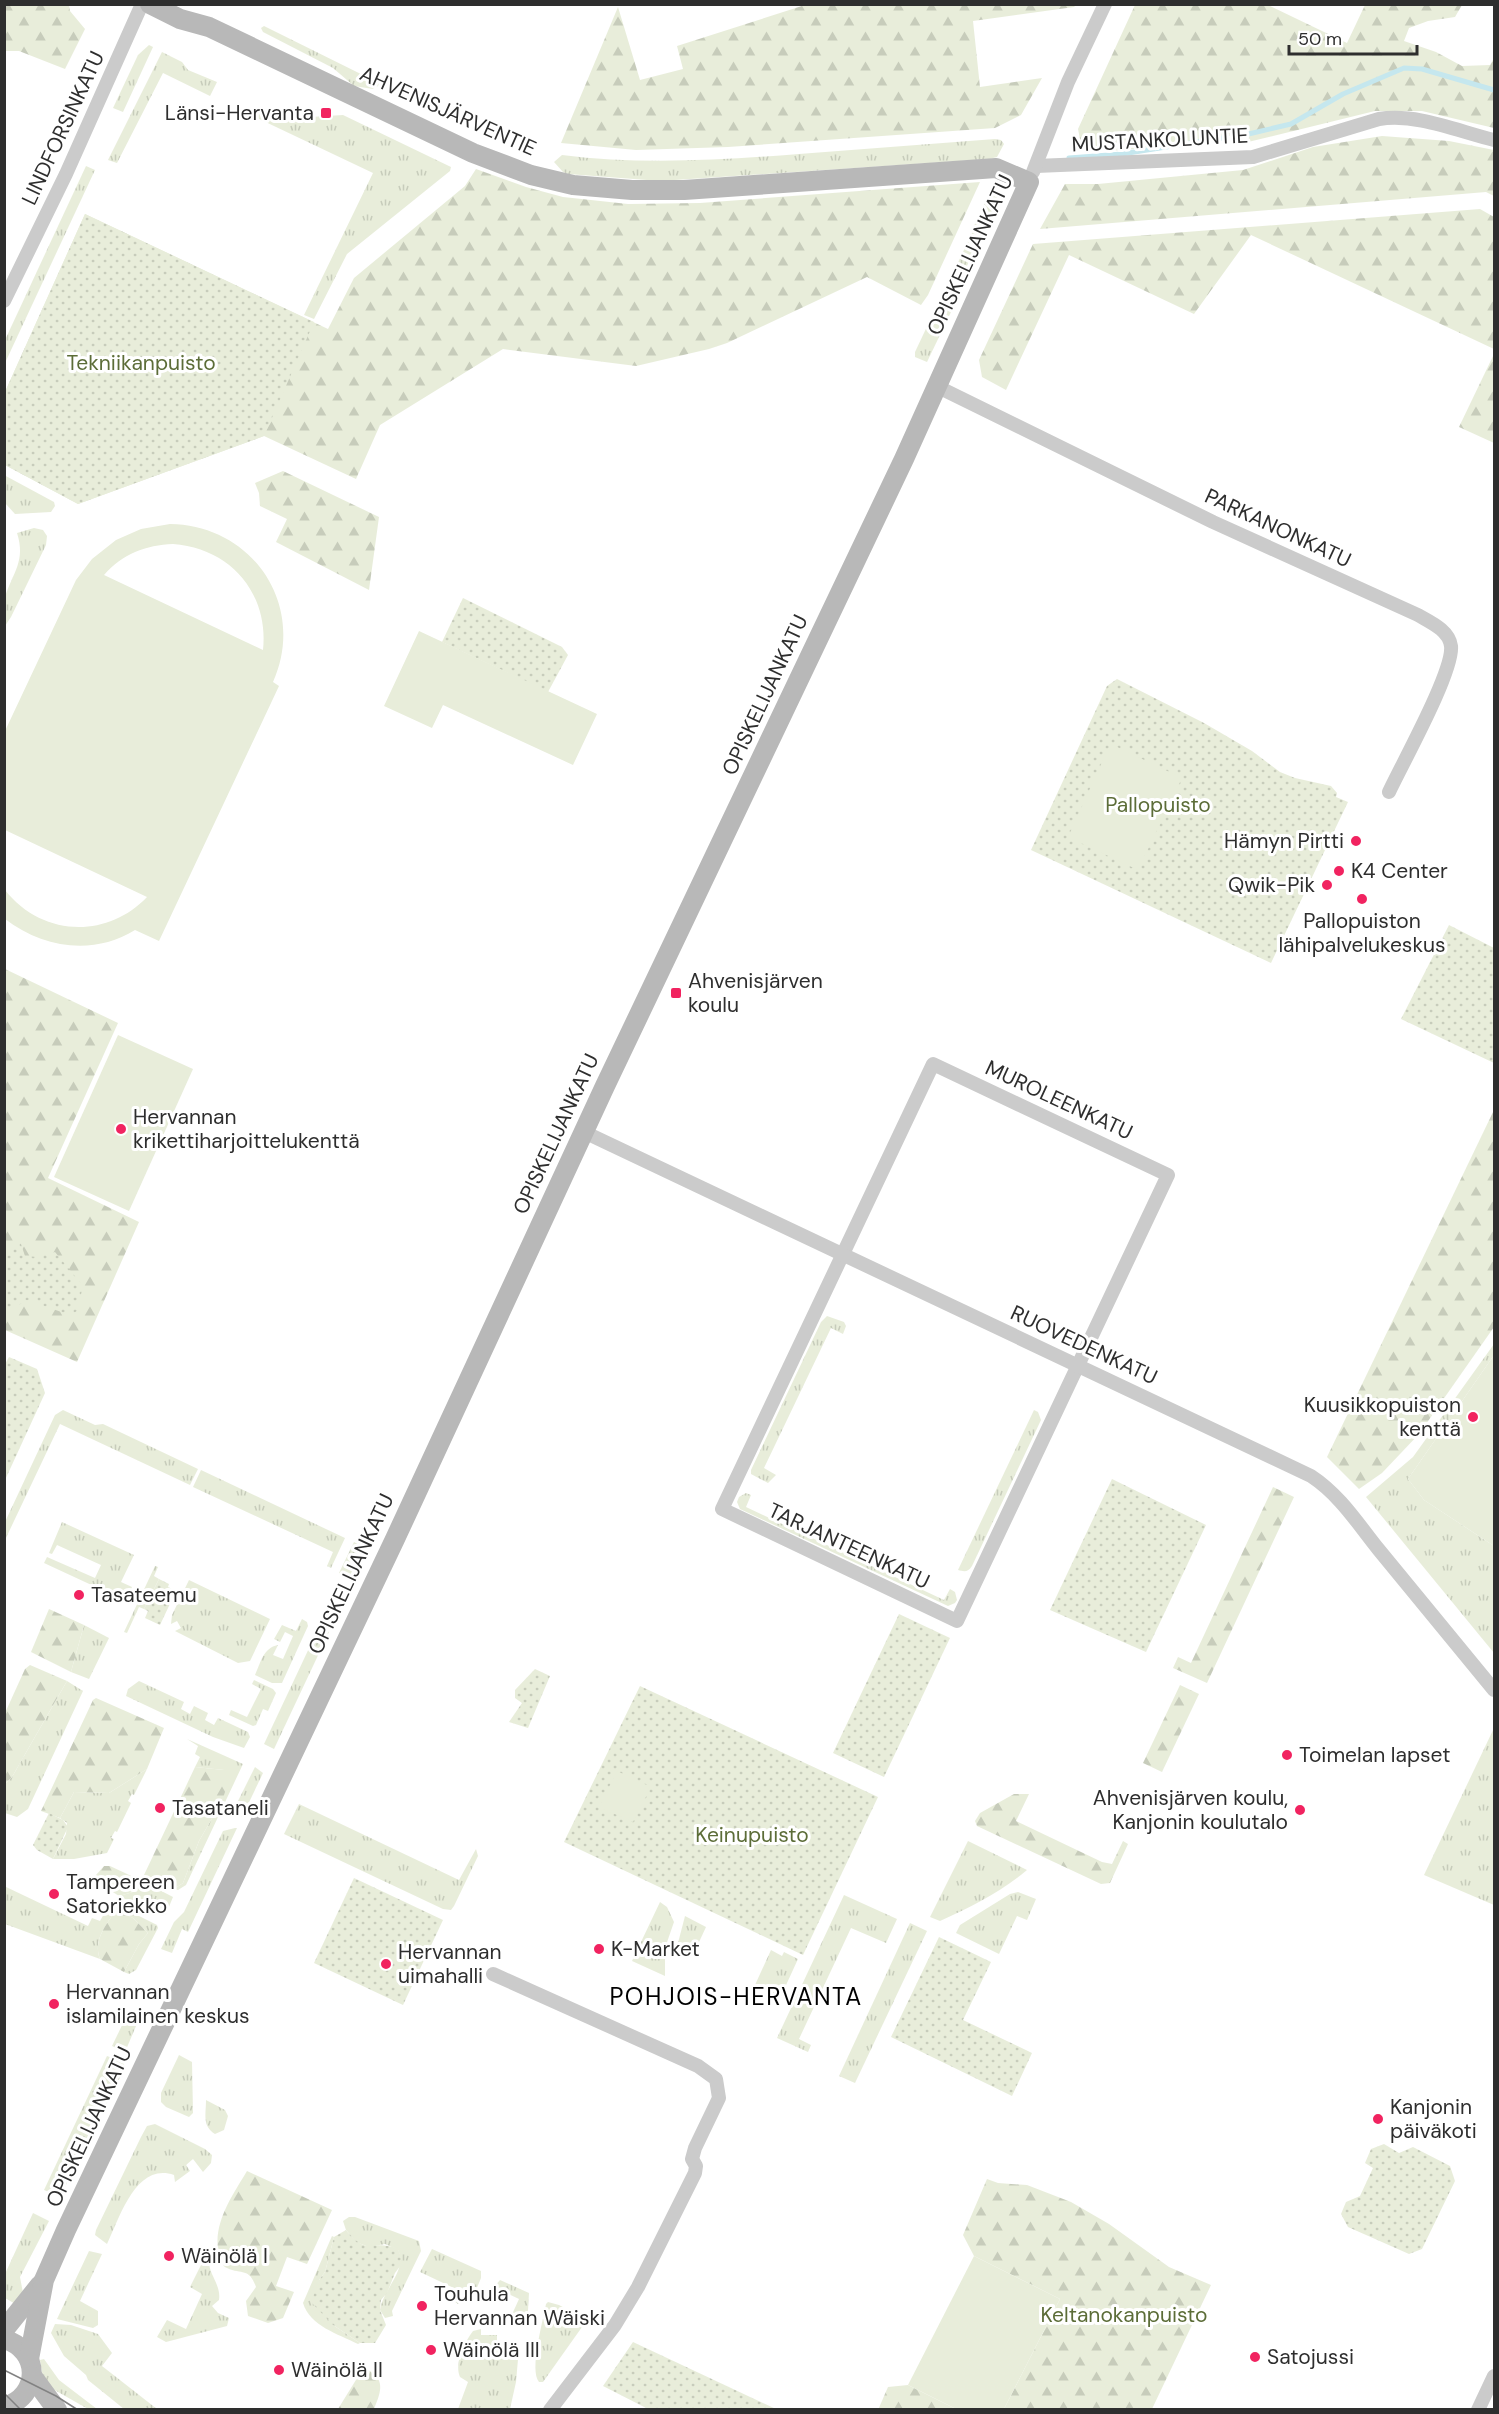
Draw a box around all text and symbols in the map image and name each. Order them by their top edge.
scale bar [1289,18,1416,56]
text: 50 m [1298,27,1342,51]
street label: LINDFORSINKATU [15,47,111,209]
street label: AHVENISJÄRVENTIE [355,59,541,163]
place label: Länsi-Hervanta [165,99,314,127]
marker: Länsi-Hervanta [319,106,333,120]
street label: MUSTANKOLUNTIE [1071,121,1249,159]
street label: OPISKELIJANKATU [921,170,1019,340]
park label: Tekniikanpuisto [66,349,216,377]
street label: PARKANONKATU [1200,482,1356,574]
street label: OPISKELIJANKATU [716,610,814,780]
park label: Pallopuisto [1105,791,1211,819]
place label: Hämyn Pirtti [1224,827,1344,855]
marker: Hämyn Pirtti [1349,834,1363,848]
place label: K4 Center [1351,857,1448,885]
marker: K4 Center [1332,864,1346,878]
place label: Qwik-Pik [1228,871,1315,899]
marker: Qwik-Pik [1320,878,1334,892]
marker: Pallopuiston lähipalvelukeskus [1355,892,1369,906]
place label: Pallopuiston lähipalvelukeskus [1278,907,1446,959]
place label: Ahvenisjärven koulu [688,967,823,1019]
marker: Ahvenisjärven koulu [669,986,683,1000]
street label: OPISKELIJANKATU [507,1049,605,1219]
street label: MUROLEENKATU [981,1054,1137,1146]
place label: Hervannan krikettiharjoittelukenttä [133,1103,360,1155]
marker: Hervannan krikettiharjoittelukenttä [114,1122,128,1136]
street label: RUOVEDENKATU [1006,1299,1162,1391]
place label: Kuusikkopuiston kenttä [1304,1391,1461,1443]
marker: Kuusikkopuiston kenttä [1466,1410,1480,1424]
street label: OPISKELIJANKATU [302,1489,400,1659]
street label: TARJANTEENKATU [764,1496,934,1596]
place label: Tasateemu [91,1581,197,1609]
marker: Tasateemu [72,1588,86,1602]
place label: Toimelan lapset [1299,1741,1450,1769]
marker: Toimelan lapset [1280,1748,1294,1762]
place label: Ahvenisjärven koulu, Kanjonin koulutalo [1093,1784,1288,1836]
place label: Tasataneli [172,1794,269,1822]
marker: Tasataneli [153,1801,167,1815]
marker: Ahvenisjärven koulu, Kanjonin koulutalo [1293,1803,1307,1817]
park label: Keinupuisto [695,1821,809,1849]
place label: Tampereen Satoriekko [66,1868,175,1920]
marker: Tampereen Satoriekko [47,1887,61,1901]
place label: K-Market [611,1935,700,1963]
place label: Hervannan uimahalli [398,1938,502,1990]
marker: K-Market [592,1942,606,1956]
marker: Hervannan uimahalli [379,1957,393,1971]
place label: Hervannan islamilainen keskus [66,1978,250,2030]
district label: POHJOIS-HERVANTA [609,1981,863,2012]
marker: Hervannan islamilainen keskus [47,1997,61,2011]
street label: OPISKELIJANKATU [40,2042,138,2212]
place label: Kanjonin päiväkoti [1390,2093,1477,2145]
marker: Kanjonin päiväkoti [1371,2112,1385,2126]
place label: Wäinölä I [181,2242,268,2270]
marker: Wäinölä I [162,2249,176,2263]
place label: Touhula Hervannan Wäiski [434,2280,605,2332]
marker: Touhula Hervannan Wäiski [415,2299,429,2313]
park label: Keltanokanpuisto [1040,2301,1208,2329]
place label: Wäinölä III [443,2336,540,2364]
marker: Wäinölä III [424,2343,438,2357]
place label: Satojussi [1267,2343,1354,2371]
marker: Satojussi [1248,2350,1262,2364]
place label: Wäinölä II [291,2356,383,2384]
marker: Wäinölä II [272,2363,286,2377]

